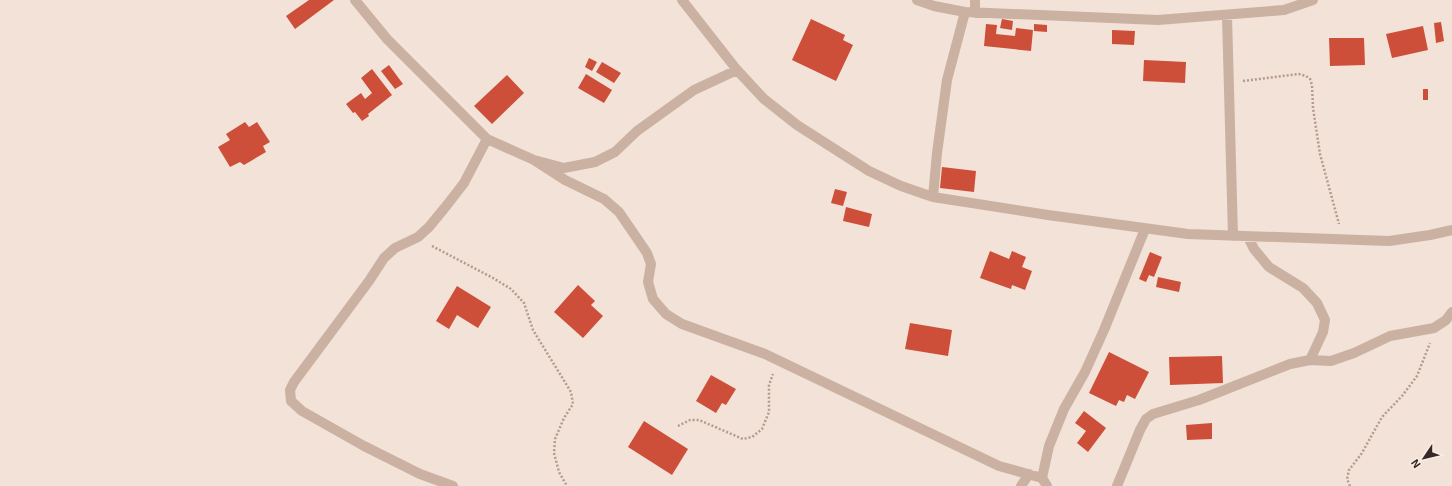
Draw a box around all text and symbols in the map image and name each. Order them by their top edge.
north arrow [1404,438,1444,478]
text: N [1408,457,1423,471]

